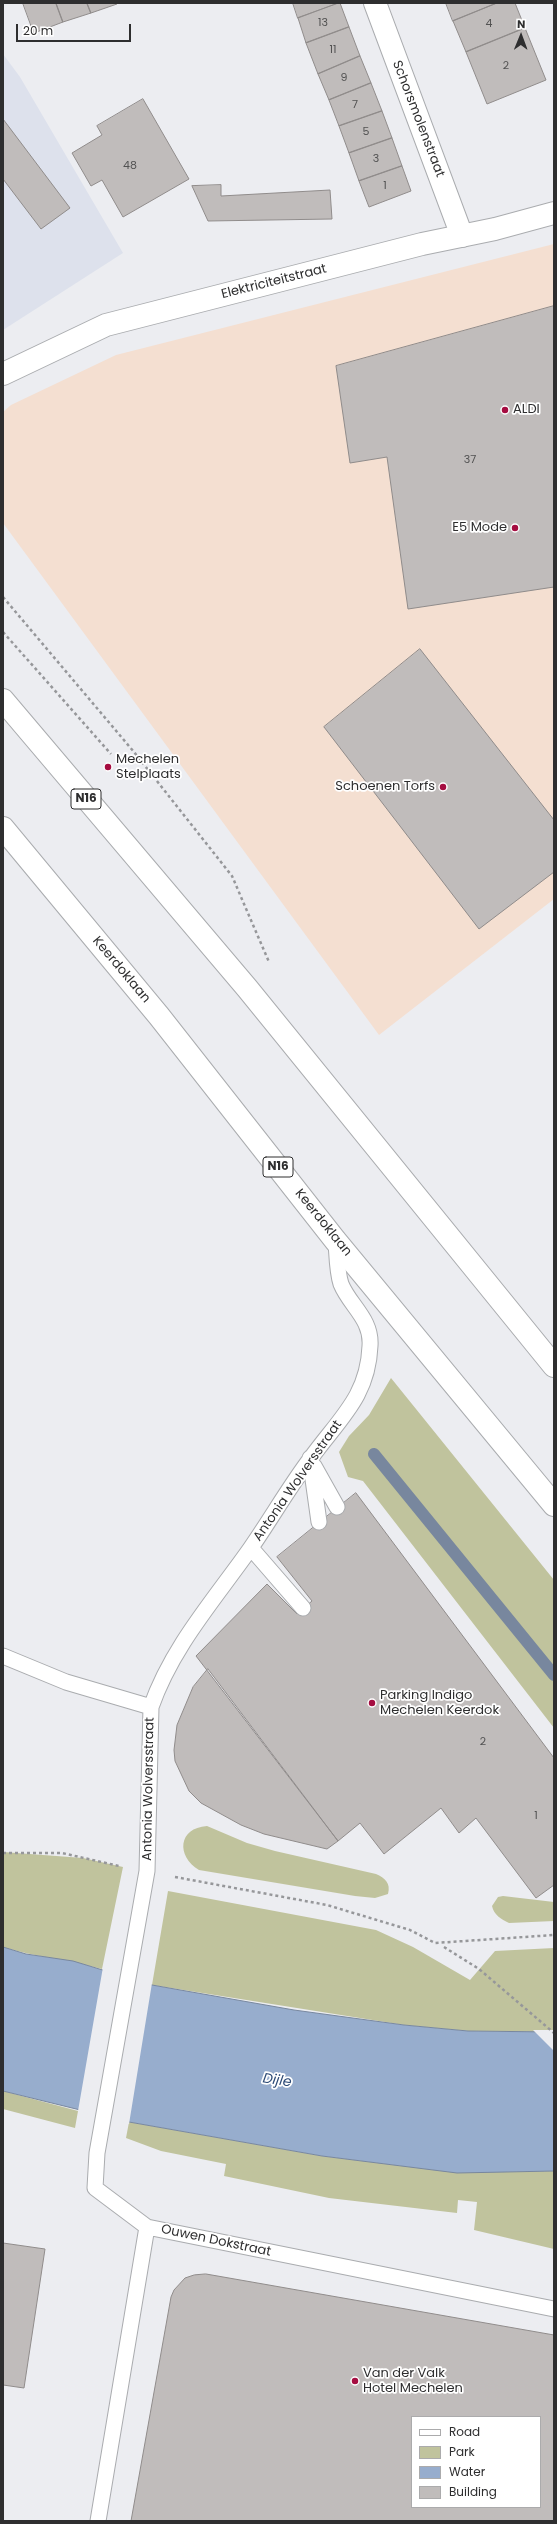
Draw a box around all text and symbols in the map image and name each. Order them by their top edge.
scale bar [18,16,133,42]
house number: 13 [318,16,328,30]
north arrow [501,16,541,56]
text: N [517,16,525,32]
house number: 4 [486,17,492,31]
text: 20 m [23,22,53,39]
house number: 11 [329,43,337,57]
street label: Schorsmolenstraat [389,58,447,180]
house number: 2 [503,59,509,73]
house number: 9 [341,71,347,85]
house number: 7 [352,98,358,112]
house number: 5 [363,125,369,139]
house number: 3 [373,152,379,166]
house number: 48 [123,159,137,173]
house number: 1 [383,179,387,193]
street label: Elektriciteitstraat [220,261,328,303]
place label: ALDI [513,402,540,418]
marker: ALDI [500,405,510,415]
house number: 37 [464,453,476,467]
place label: E5 Mode [452,520,507,536]
marker: E5 Mode [510,523,520,533]
place label: Mechelen Stelplaats [116,752,181,783]
marker: Mechelen Stelplaats [103,762,113,772]
place label: Schoenen Torfs [335,779,435,795]
marker: Schoenen Torfs [438,782,448,792]
road number: N16 [71,789,101,809]
street label: Keerdoklaan [89,934,153,1006]
road number: N16 [263,1157,293,1177]
street label: Keerdoklaan [291,1186,355,1260]
street label: Antonia Wolversstraat [250,1418,346,1544]
place label: Parking Indigo Mechelen Keerdok [380,1688,499,1719]
marker: Parking Indigo Mechelen Keerdok [367,1698,377,1708]
street label: Antonia Wolversstraat [140,1717,158,1861]
house number: 2 [480,1735,486,1749]
house number: 1 [534,1809,538,1823]
water label: Dijle [261,2070,293,2092]
street label: Ouwen Dokstraat [160,2222,272,2260]
place label: Van der Valk Hotel Mechelen [363,2366,463,2397]
marker: Van der Valk Hotel Mechelen [350,2376,360,2386]
legend [411,2416,541,2508]
text: Road [449,2423,480,2440]
text: Park [449,2443,475,2460]
text: Water [449,2463,485,2480]
text: Building [449,2483,497,2500]

